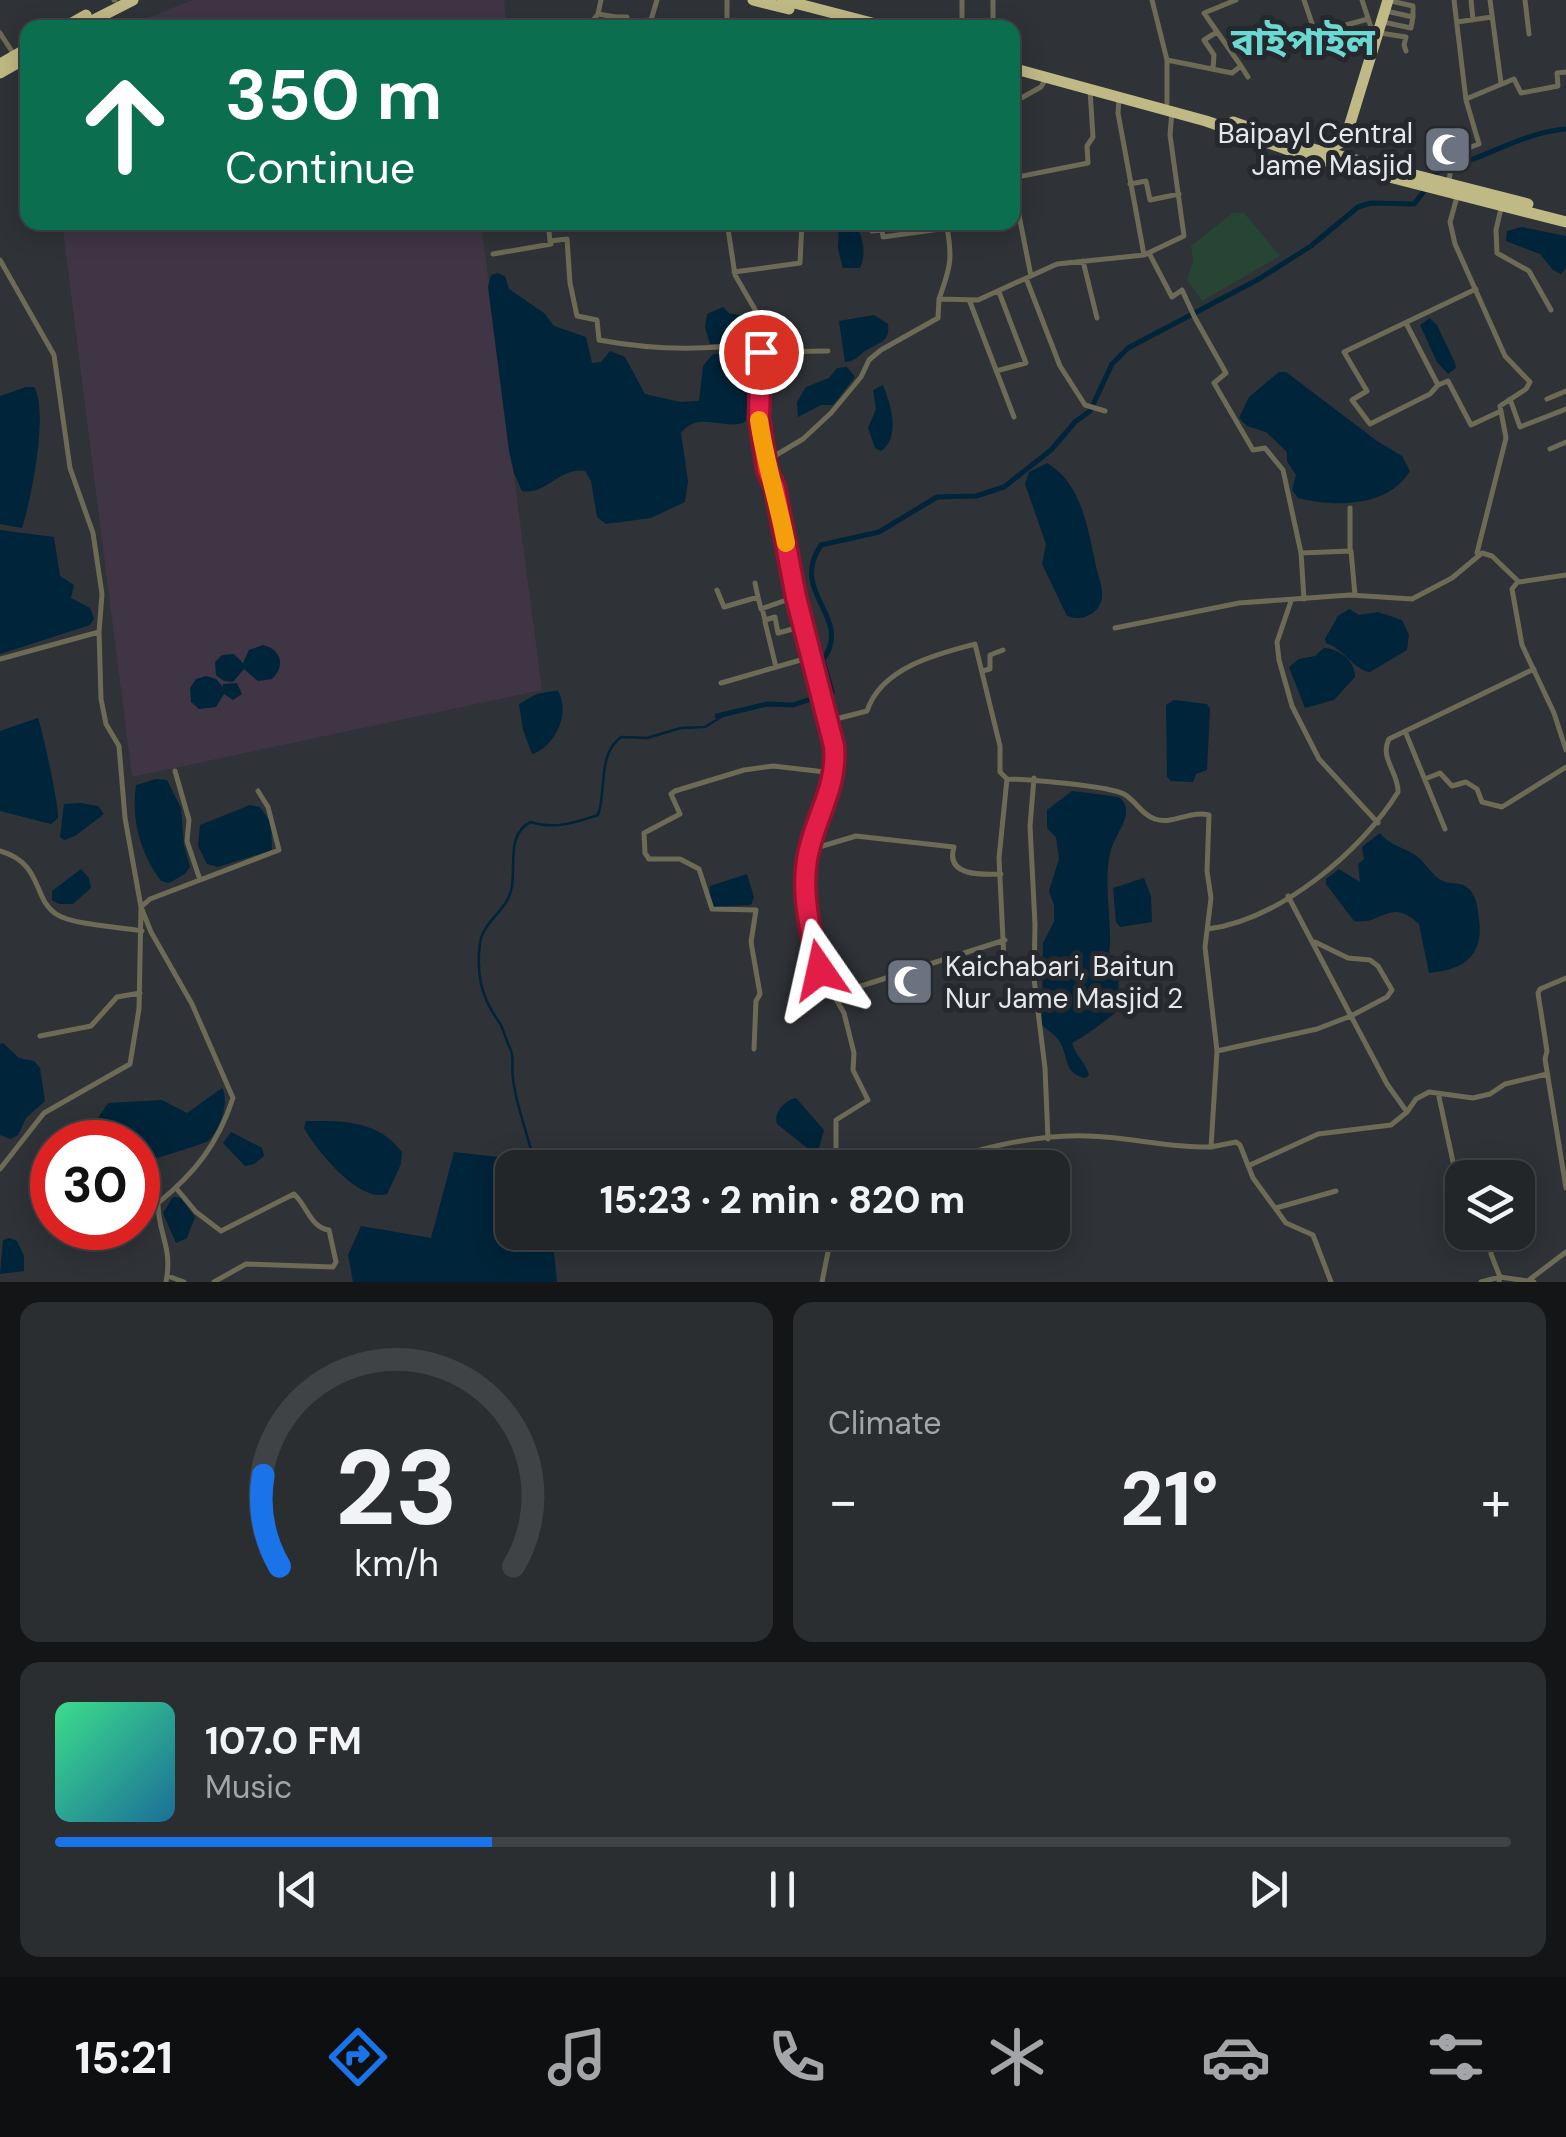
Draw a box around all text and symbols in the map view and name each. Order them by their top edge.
district label: বাইপাইল [1230,17,1376,67]
text: 350 m [225,50,442,141]
icon: ahead [60,60,190,190]
place label: Baipayl Central Jame Masjid [1218,115,1413,184]
mosque icon: Baipayl Central Jame Masjid [1422,123,1474,175]
text: Continue [225,138,415,197]
pin [719,310,804,395]
icon: arrive [734,325,789,380]
position arrow [768,918,872,1022]
place label: Kaichabari, Baitun Nur Jame Masjid 2 [945,948,1183,1017]
mosque icon: Kaichabari, Baitun Nur Jame Masjid 2 [884,956,936,1008]
speed limit sign: 30 [30,1120,160,1250]
map controls [1445,1160,1535,1250]
button: layers [1445,1160,1535,1250]
text: 15:23 · 2 min · 820 m [600,1175,965,1225]
text: Climate [828,1402,942,1444]
text: 23 [335,1421,458,1556]
text: 21° [1120,1451,1219,1548]
text: − [828,1465,858,1537]
text: + [1481,1465,1511,1537]
text: km/h [354,1541,439,1587]
text: 107.0 FM [205,1716,362,1766]
text: Music [205,1766,292,1808]
icon: previous [270,1862,325,1917]
icon: pause [755,1862,810,1917]
icon: next [1241,1862,1296,1917]
icon: directions [323,2022,393,2092]
icon: music [542,2022,612,2092]
icon: phone [762,2022,832,2092]
icon: climate [982,2022,1052,2092]
icon: car [1201,2022,1271,2092]
icon: filters [1421,2022,1491,2092]
text: 15:21 [75,2028,173,2087]

